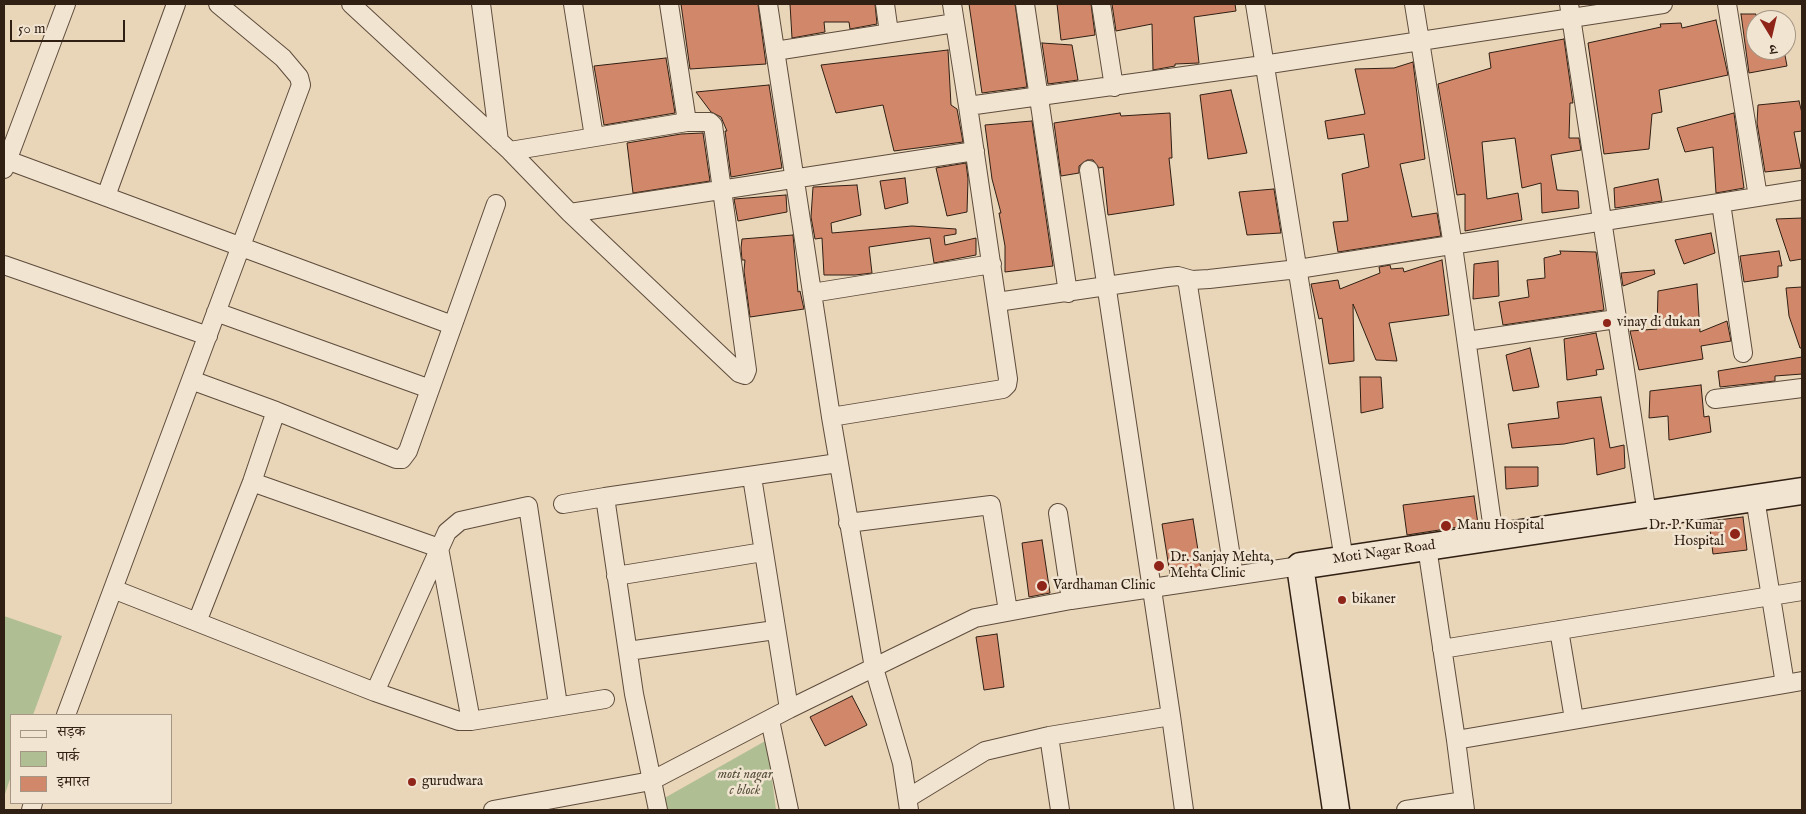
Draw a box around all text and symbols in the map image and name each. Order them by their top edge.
scale bar [12,10,128,42]
north arrow [1746,10,1796,60]
text: 50 m [18,19,46,38]
text: उ [1768,39,1778,58]
place label: vinay di dukan [1617,315,1700,331]
marker: vinay di dukan [1601,317,1613,329]
place label: Manu Hospital [1457,518,1544,534]
place label: Dr. P. Kumar Hospital [1649,518,1724,550]
marker: Manu Hospital [1439,519,1453,533]
marker: Dr. P. Kumar Hospital [1728,527,1742,541]
street label: Moti Nagar Road [1332,537,1436,569]
place label: Dr. Sanjay Mehta, Mehta Clinic [1170,550,1274,582]
marker: Dr. Sanjay Mehta, Mehta Clinic [1152,559,1166,573]
place label: Vardhaman Clinic [1053,578,1156,594]
marker: Vardhaman Clinic [1035,579,1049,593]
place label: bikaner [1352,592,1396,608]
marker: bikaner [1336,594,1348,606]
legend [10,714,172,804]
text: सड़क [57,722,85,741]
text: पार्क [57,747,79,766]
park label: moti nagar c block [717,767,773,800]
text: इमारत [57,772,90,791]
place label: gurudwara [422,774,483,790]
marker: gurudwara [406,776,418,788]

